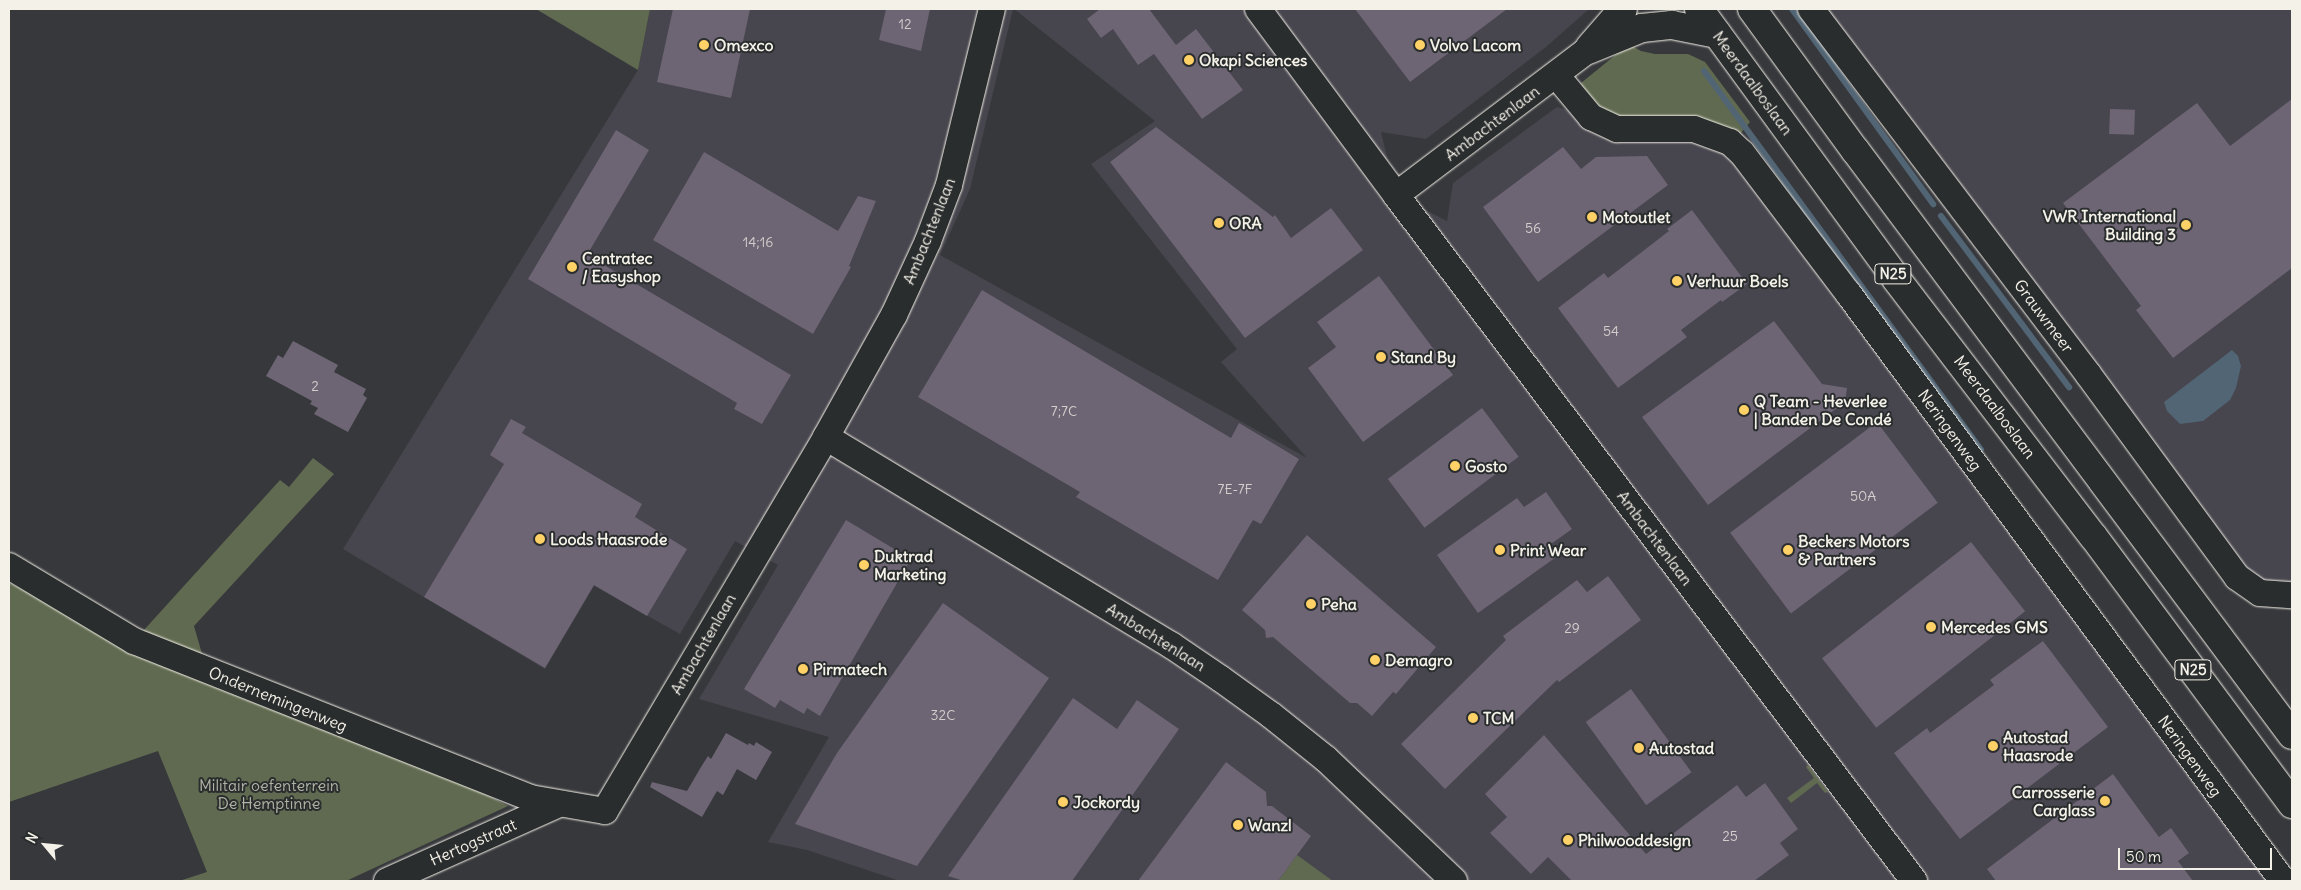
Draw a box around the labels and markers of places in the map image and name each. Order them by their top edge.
place label: Omexco [714,35,774,55]
place label: Volvo Lacom [1430,35,1521,55]
marker: Omexco [698,39,710,51]
marker: Volvo Lacom [1414,39,1426,51]
place label: Okapi Sciences [1199,50,1307,70]
marker: Okapi Sciences [1183,54,1195,66]
place label: VWR International Building 3 [2043,206,2176,244]
place label: Motoutlet [1602,207,1670,227]
marker: Motoutlet [1586,211,1598,223]
place label: ORA [1229,213,1262,233]
marker: ORA [1213,217,1225,229]
marker: VWR International Building 3 [2180,219,2192,231]
place label: Centratec / Easyshop [582,248,661,286]
marker: Centratec / Easyshop [566,261,578,273]
place label: Verhuur Boels [1687,271,1789,291]
marker: Verhuur Boels [1671,275,1683,287]
place label: Stand By [1391,347,1456,367]
marker: Stand By [1375,351,1387,363]
place label: Q Team - Heverlee | Banden De Condé [1754,391,1892,429]
marker: Q Team - Heverlee | Banden De Condé [1738,404,1750,416]
place label: Gosto [1465,456,1507,476]
marker: Gosto [1449,460,1461,472]
place label: Loods Haasrode [550,529,667,549]
place label: Beckers Motors & Partners [1798,531,1909,569]
marker: Loods Haasrode [534,533,546,545]
place label: Print Wear [1510,540,1586,560]
marker: Print Wear [1494,544,1506,556]
marker: Beckers Motors & Partners [1782,544,1794,556]
place label: Duktrad Marketing [874,546,946,584]
marker: Duktrad Marketing [858,559,870,571]
place label: Peha [1321,594,1357,614]
marker: Peha [1305,598,1317,610]
place label: Mercedes GMS [1941,617,2048,637]
marker: Mercedes GMS [1925,621,1937,633]
place label: Demagro [1385,650,1452,670]
marker: Demagro [1369,654,1381,666]
place label: Pirmatech [813,659,887,679]
marker: Pirmatech [797,663,809,675]
place label: TCM [1483,708,1514,728]
marker: TCM [1467,712,1479,724]
place label: Autostad Haasrode [2003,727,2073,765]
place label: Autostad [1649,738,1714,758]
marker: Autostad Haasrode [1987,740,1999,752]
marker: Autostad [1633,742,1645,754]
place label: Carrosserie Carglass [2012,782,2095,820]
place label: Jockordy [1073,792,1140,812]
marker: Carrosserie Carglass [2099,795,2111,807]
marker: Jockordy [1057,796,1069,808]
place label: Wanzl [1248,815,1292,835]
marker: Wanzl [1232,819,1244,831]
place label: Philwooddesign [1578,830,1691,850]
marker: Philwooddesign [1562,834,1574,846]

